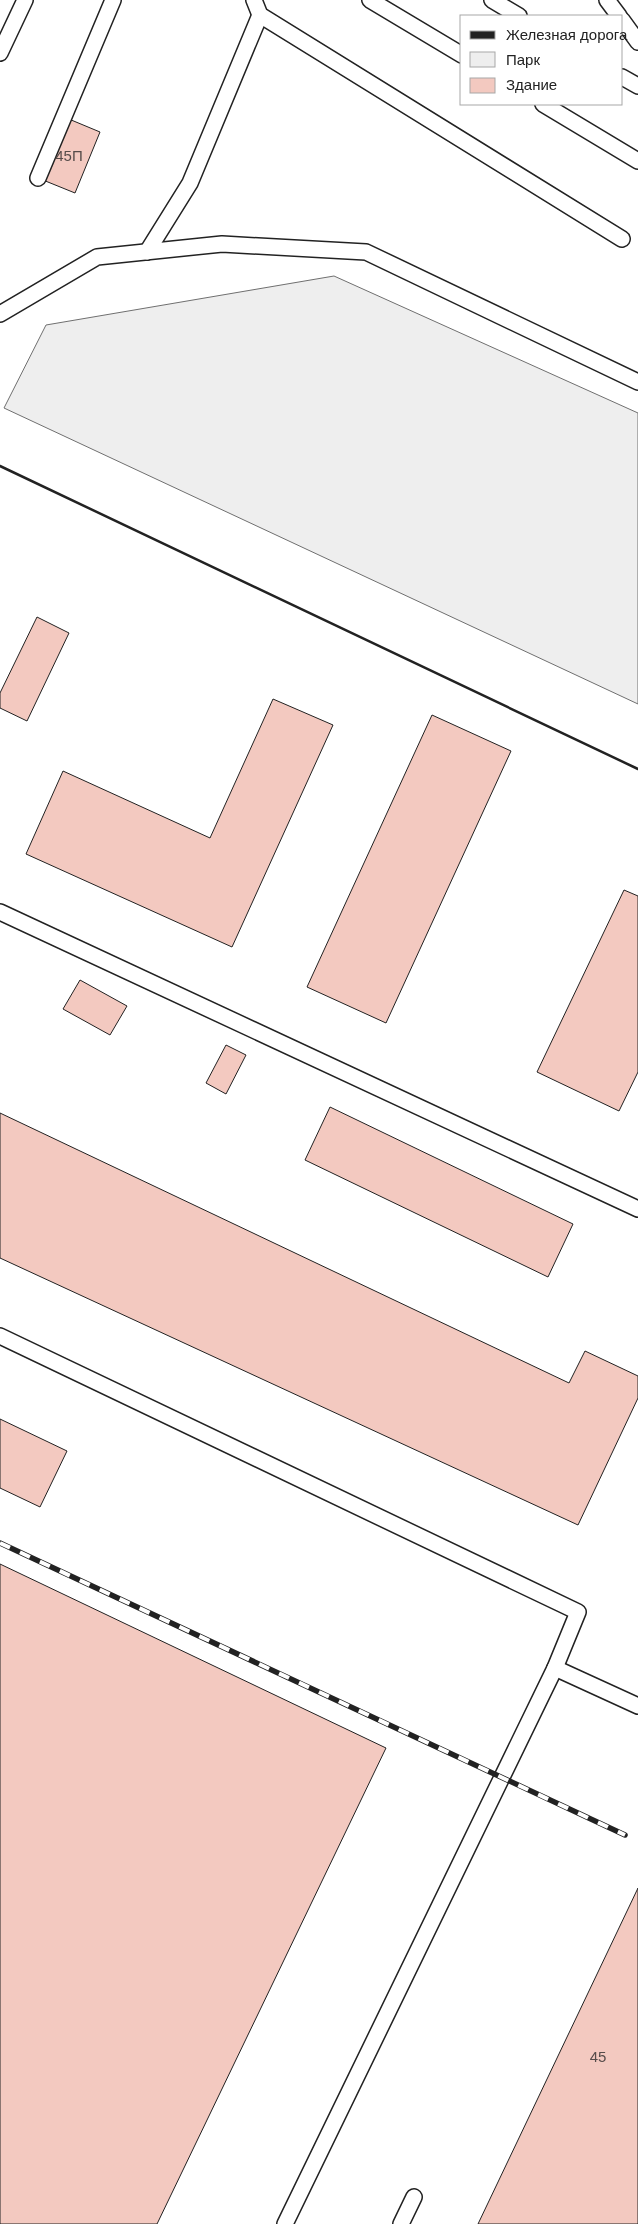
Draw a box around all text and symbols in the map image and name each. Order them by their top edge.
legend [460,15,623,105]
text: Железная дорога [506,26,628,43]
text: Парк [506,51,540,68]
text: Здание [506,76,557,93]
house number: 45П [55,147,83,164]
house number: 45 [590,2048,606,2065]

